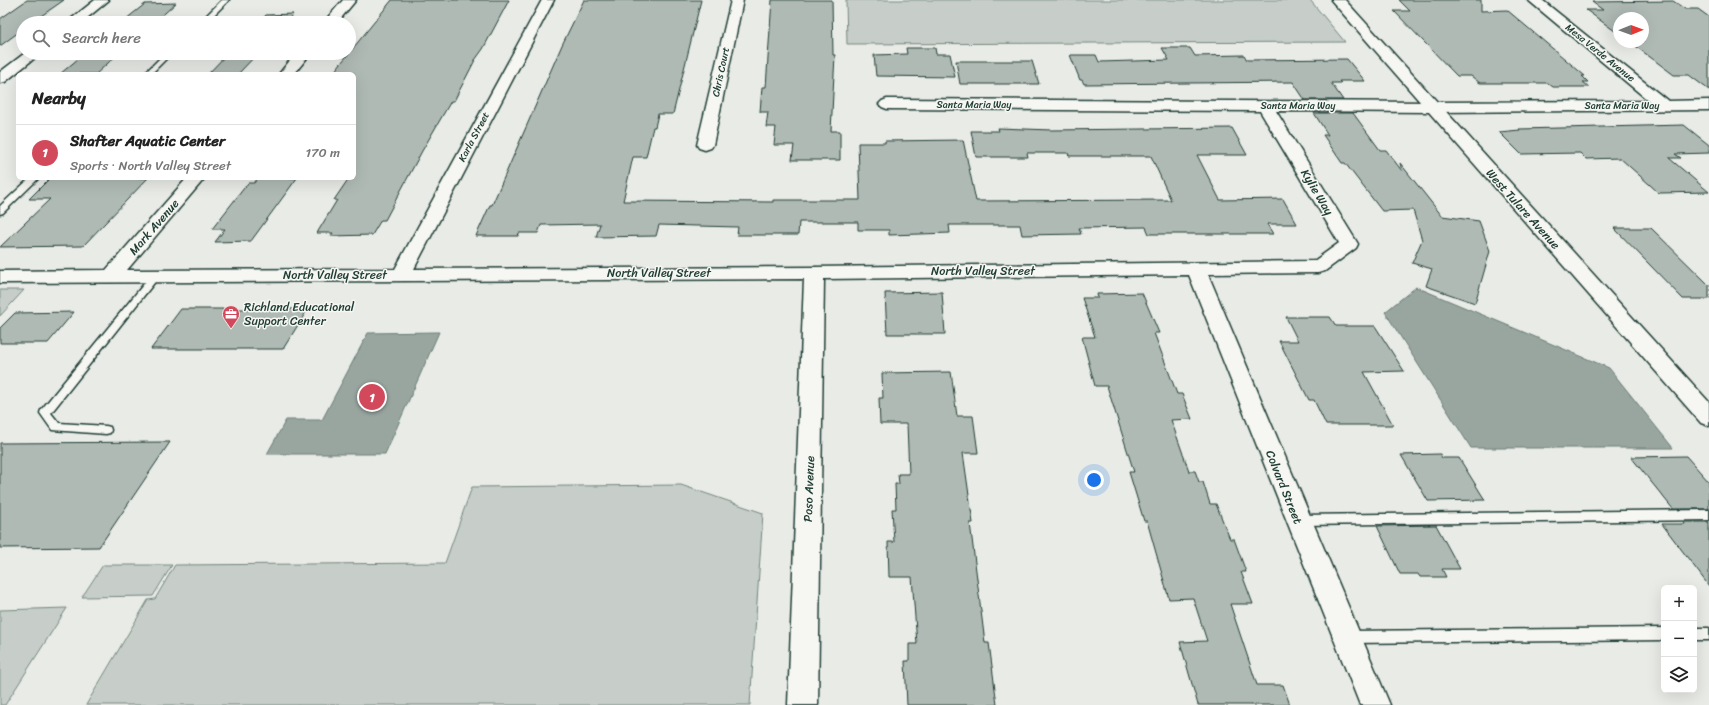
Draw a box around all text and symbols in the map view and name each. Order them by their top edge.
north arrow [1613,12,1649,48]
search box [16,16,356,60]
street label: Mesa Verde Avenue [1561,19,1639,87]
text: Search here [62,25,141,51]
icon: search [30,27,52,49]
street label: Chris Court [707,45,735,98]
text: Nearby [32,83,86,113]
street label: Santa Maria Way [937,96,1012,114]
street label: Santa Maria Way [1261,97,1336,115]
street label: Santa Maria Way [1585,97,1660,115]
street label: Karla Street [453,108,495,165]
text: Shafter Aquatic Center [70,128,225,154]
text: 1 [42,141,48,164]
text: 170 m [305,141,340,164]
text: Sports · North Valley Street [70,154,231,177]
street label: West Tulare Avenue [1480,163,1566,255]
street label: Kylie Way [1294,164,1340,220]
street label: Mark Avenue [123,194,185,260]
street label: North Valley Street [931,260,1036,282]
street label: North Valley Street [607,262,712,284]
street label: North Valley Street [283,264,388,286]
place label: Richland Educational Support Center [244,296,355,332]
office icon: Richland Educational Support Center [221,304,241,329]
pin: 1 [359,382,385,412]
street label: Colvard Street [1259,447,1309,527]
street label: Poso Avenue [797,455,821,523]
your location [1084,470,1104,490]
map controls [1661,585,1697,693]
button: + [1661,585,1697,621]
button: − [1661,621,1697,657]
button: layers [1661,657,1697,693]

